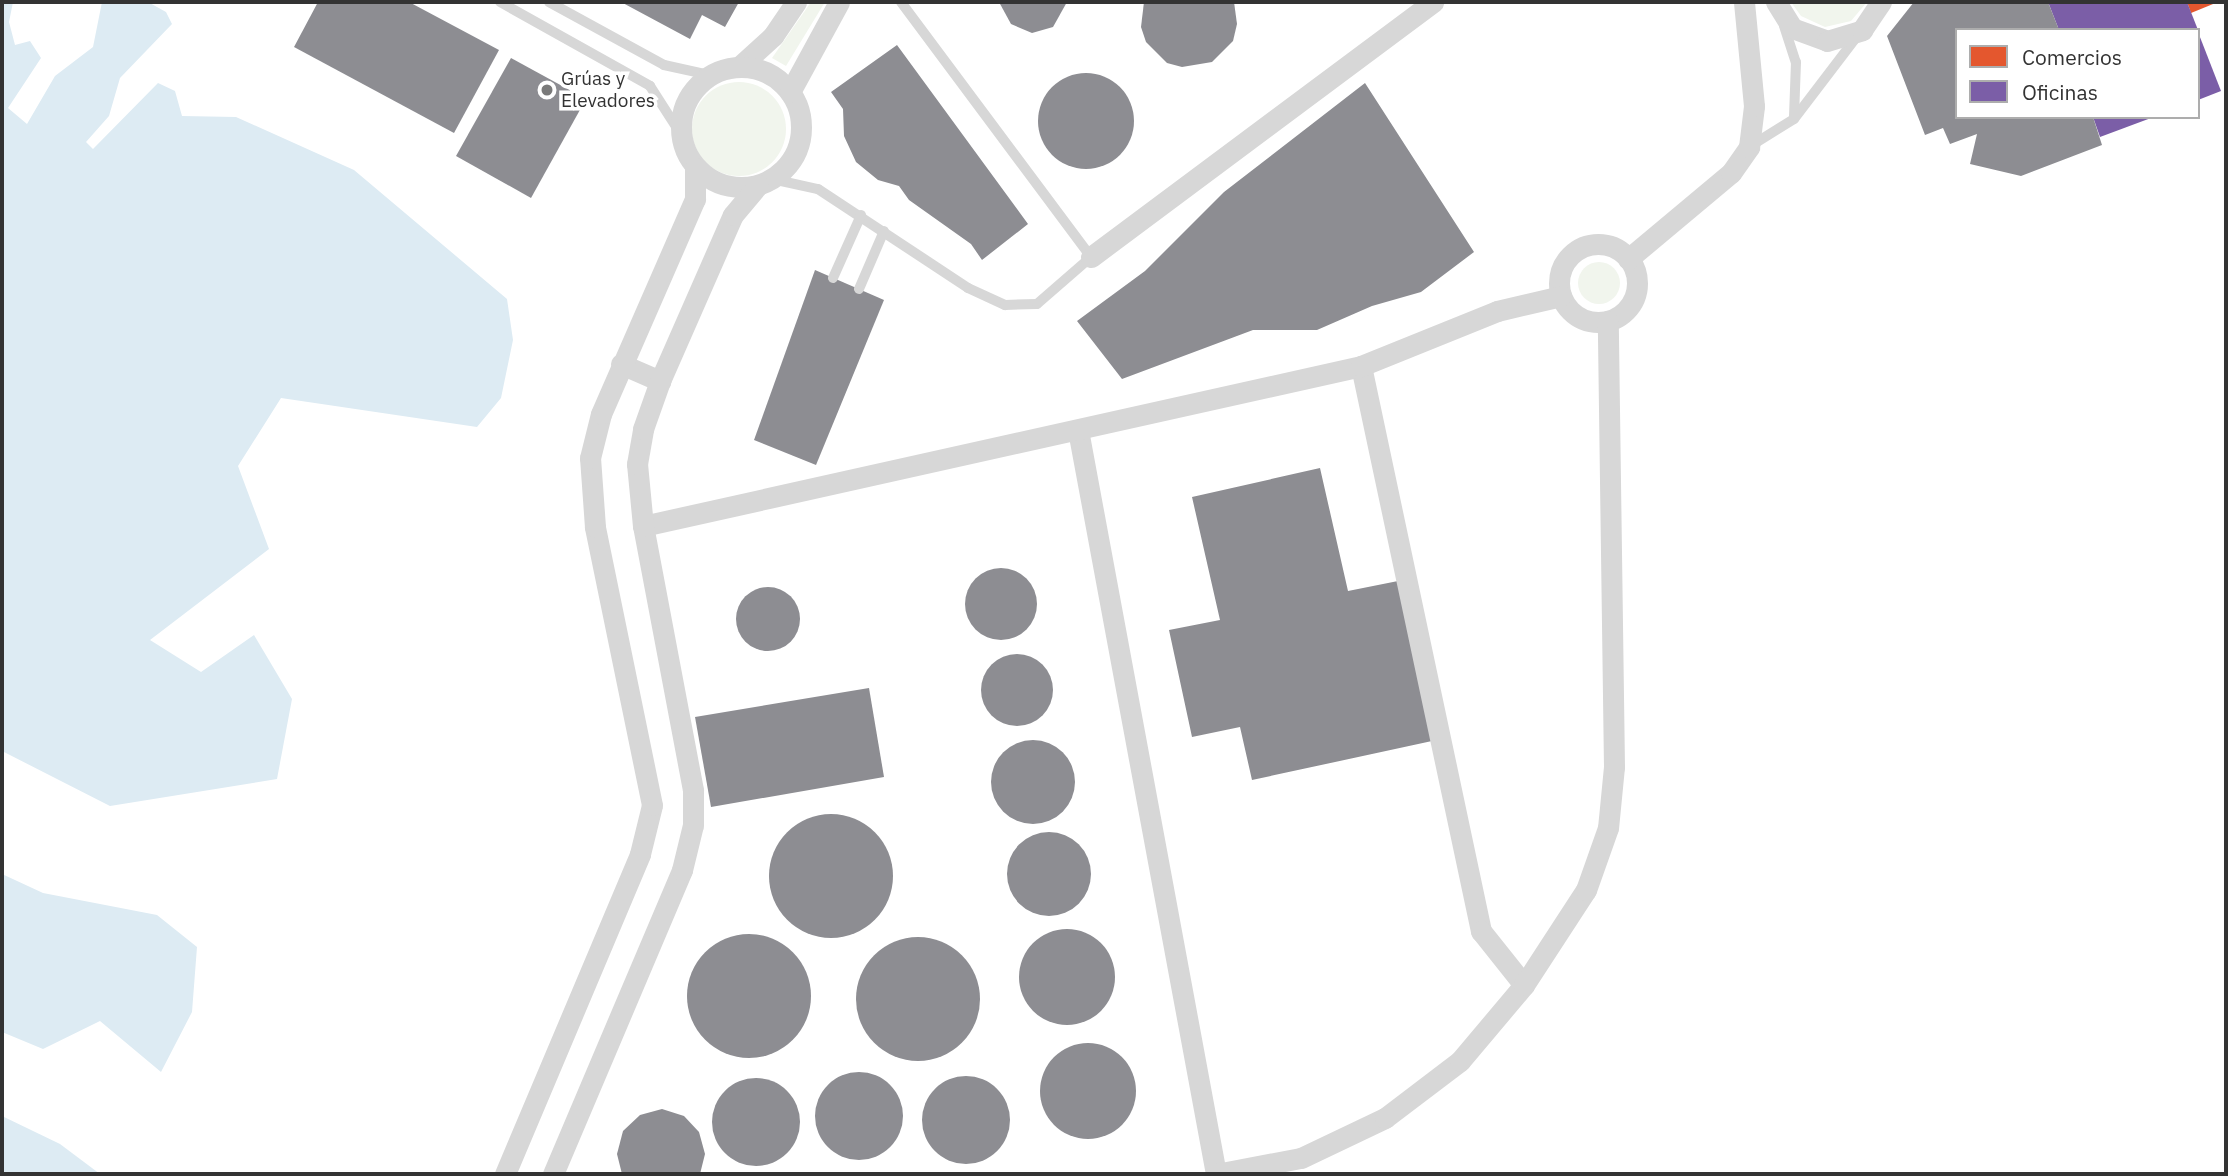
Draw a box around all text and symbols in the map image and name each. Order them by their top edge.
legend [1955,28,2200,119]
text: Comercios [2022,43,2122,71]
place label: Grúas y Elevadores [561,68,655,112]
text: Oficinas [2022,78,2098,106]
marker: Grúas y Elevadores [539,82,555,98]

